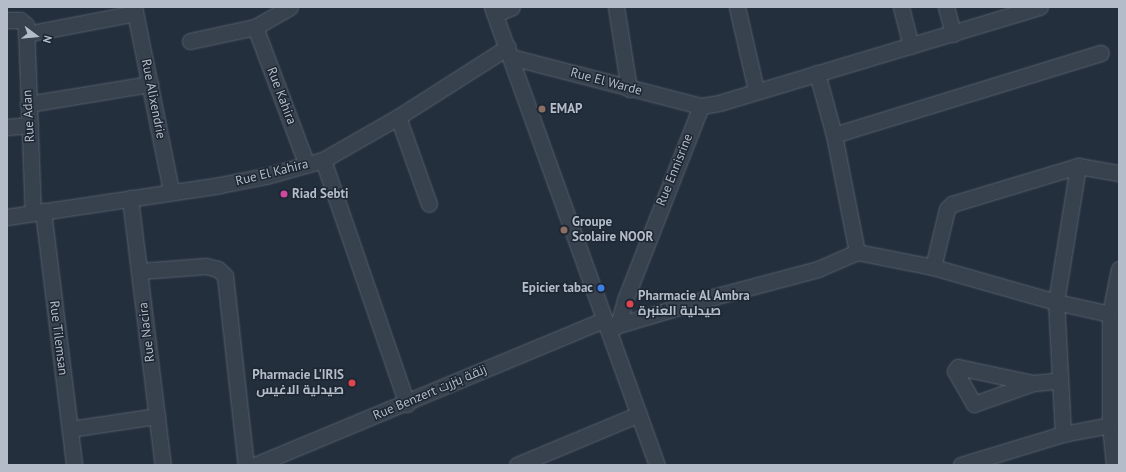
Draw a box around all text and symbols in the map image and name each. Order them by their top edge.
north arrow [16,16,56,56]
text: N [40,34,55,45]
street label: Rue Alixendrie [138,58,168,140]
street label: Rue Kahira [263,65,299,127]
street label: Rue El Warde [568,65,644,99]
street label: Rue Adan [20,89,38,143]
place label: EMAP [550,101,582,117]
marker: EMAP [537,104,547,114]
street label: Rue Ennisrine [653,132,697,208]
street label: Rue El Kahira [234,156,310,190]
place label: Riad Sebti [292,186,349,202]
marker: Riad Sebti [279,189,289,199]
place label: Groupe Scolaire NOOR [572,215,653,246]
marker: Groupe Scolaire NOOR [559,225,569,235]
place label: Epicier tabac [522,280,593,296]
marker: Epicier tabac [596,283,606,293]
place label: Pharmacie Al Ambra صيدلية العنبرة [638,289,751,320]
marker: Pharmacie Al Ambra صيدلية العنبرة [625,299,635,309]
street label: Rue Tilemsan [46,300,70,376]
street label: Rue Nacira [136,301,158,363]
street label: Rue Benzert زنقة بنزرت [371,362,489,424]
place label: Pharmacie L'IRIS صيدلية الاغيس [252,368,344,399]
marker: Pharmacie L'IRIS صيدلية الاغيس [347,378,357,388]

